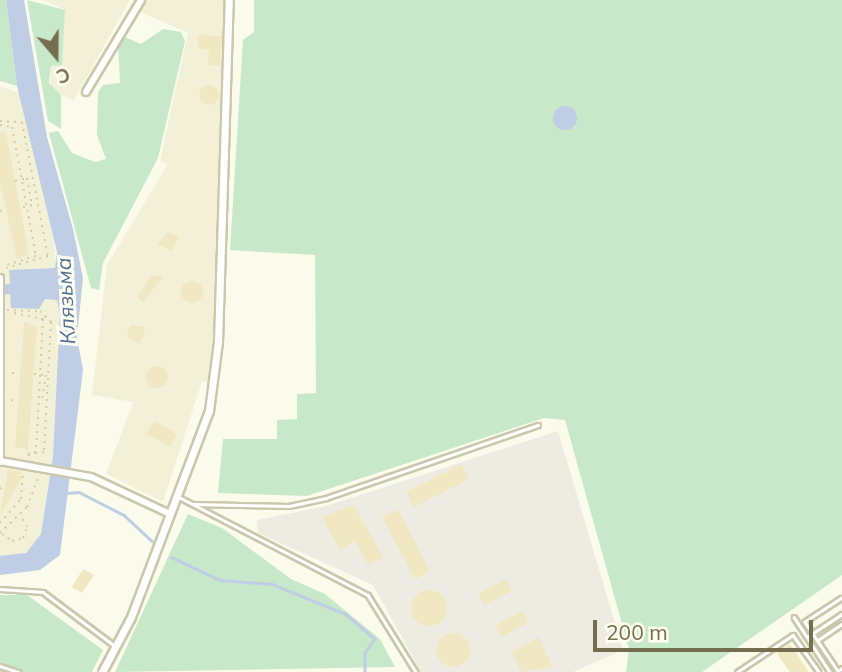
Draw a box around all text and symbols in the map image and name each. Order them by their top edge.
north arrow [21,21,91,91]
text: С [53,62,73,89]
water label: Клязьма [50,257,80,345]
scale bar [597,606,818,650]
text: 200 m [606,619,668,645]

